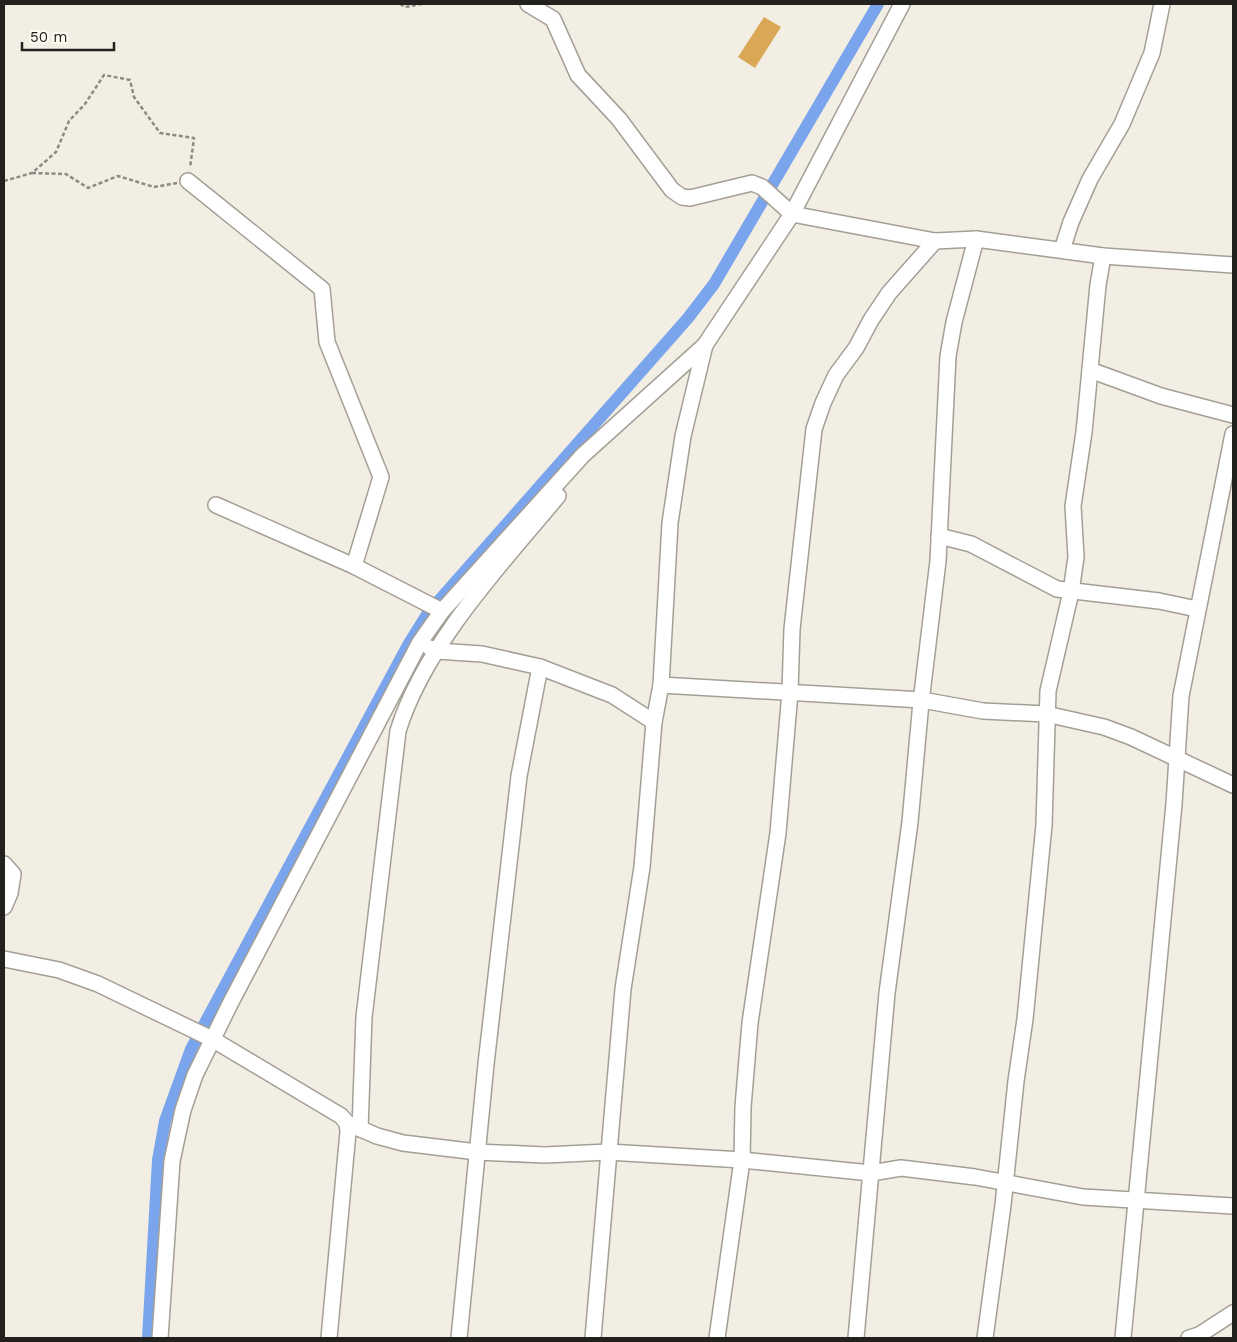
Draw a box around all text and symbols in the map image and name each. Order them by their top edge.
scale bar [22,20,115,52]
text: 50 m [30,28,67,46]

